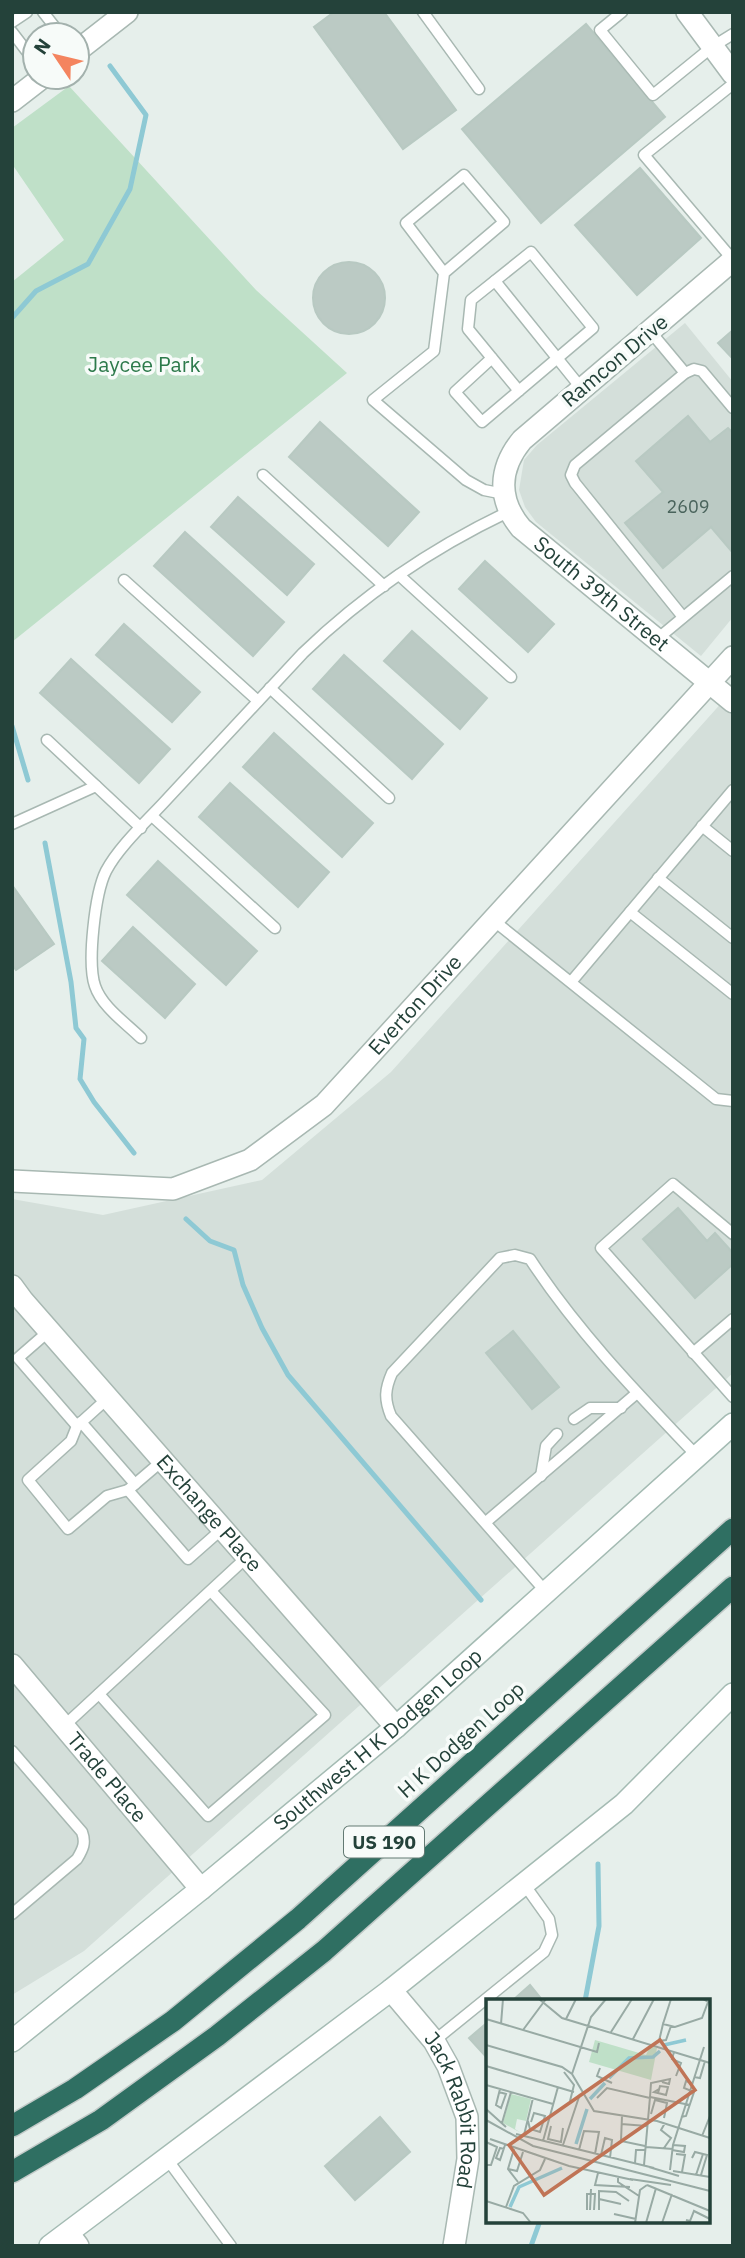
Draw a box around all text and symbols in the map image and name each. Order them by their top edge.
north arrow [21,21,91,91]
text: N [28,34,56,59]
street label: Ramcon Drive [555,308,673,413]
park label: Jaycee Park [87,350,201,378]
house number: 2609 [666,495,710,518]
street label: South 39th Street [528,529,676,657]
street label: Everton Drive [362,948,467,1061]
street label: Exchange Place [151,1448,269,1577]
street label: Southwest H K Dodgen Loop [269,1642,487,1836]
street label: H K Dodgen Loop [393,1677,529,1803]
street label: Trade Place [61,1726,154,1828]
road number: US 190 [344,1826,424,1858]
inset map [486,1999,710,2223]
street label: Jack Rabbit Road [419,2025,484,2191]

